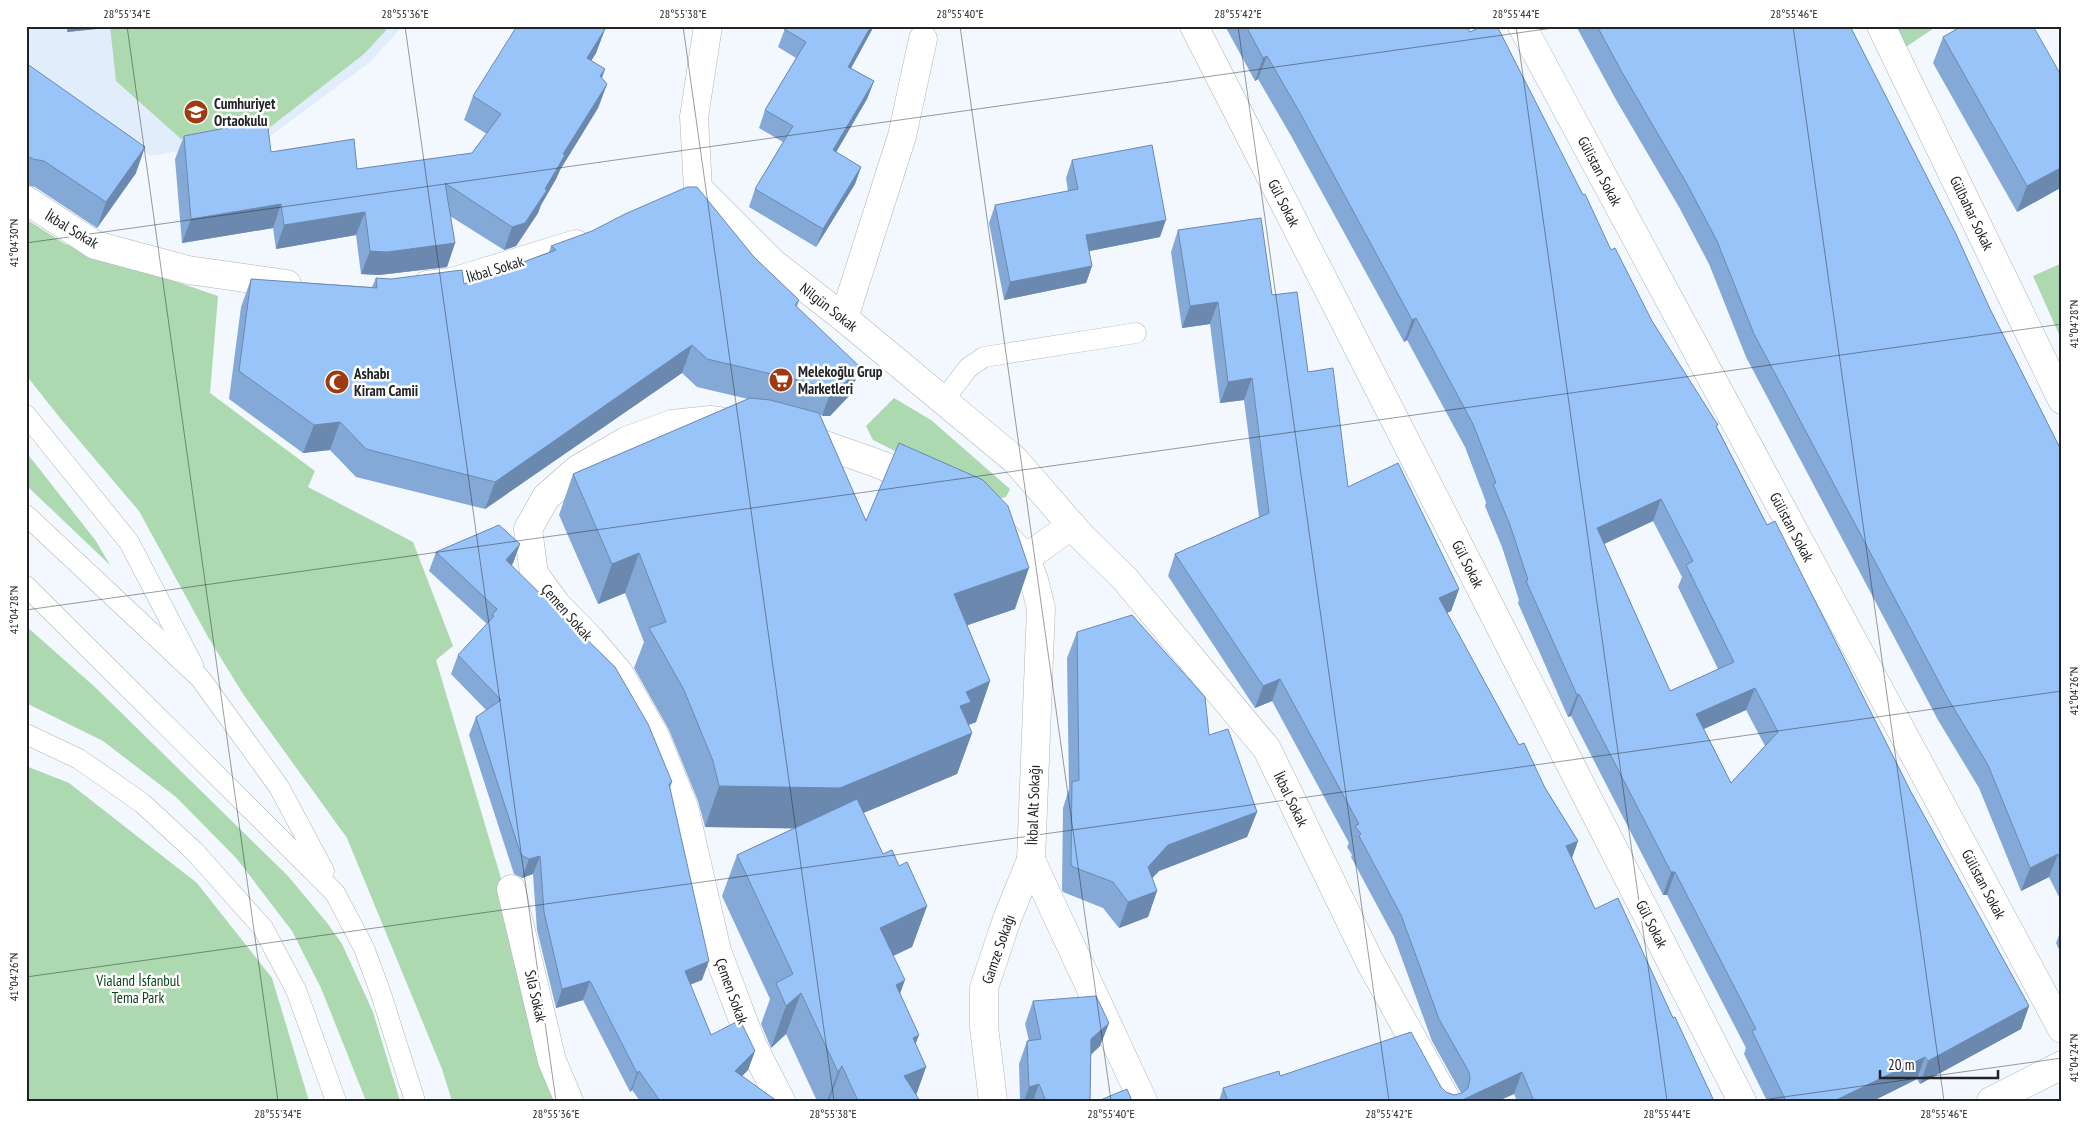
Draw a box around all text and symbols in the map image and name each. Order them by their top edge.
text: 28°55'34"E [103,6,151,21]
text: 28°55'36"E [381,6,429,21]
text: 28°55'38"E [659,6,707,21]
text: 28°55'40"E [936,6,984,21]
text: 28°55'42"E [1214,6,1262,21]
text: 28°55'44"E [1492,6,1540,21]
text: 28°55'46"E [1770,6,1818,21]
place label: Cumhuriyet Ortaokulu [214,94,276,130]
school or university icon: Cumhuriyet Ortaokulu [183,99,209,125]
street label: Gülistan Sokak [1574,133,1626,209]
street label: Gülbahar Sokak [1946,173,1998,253]
street label: Gül Sokak [1264,176,1304,230]
street label: İkbal Sokak [42,206,102,252]
text: 41°04'30"N [6,219,21,267]
street label: İkbal Sokak [464,251,526,287]
street label: Nilgün Sokak [796,279,862,336]
text: 41°04'28"N [2066,300,2081,348]
place label: Melekoğlu Grup Marketleri [798,362,883,398]
place label: Ashabı Kiram Camii [353,364,418,400]
supermarket icon: Melekoğlu Grup Marketleri [768,367,794,393]
mosque icon: Ashabı Kiram Camii [324,369,350,395]
street label: Gülistan Sokak [1766,489,1818,565]
street label: Gül Sokak [1448,537,1488,591]
street label: Çemen Sokak [537,580,597,644]
text: 41°04'28"N [6,586,21,634]
text: 41°04'26"N [2066,667,2081,715]
street label: İkbal Alt Sokağı [1022,764,1044,846]
street label: İkbal Sokak [1270,768,1313,830]
street label: Gülistan Sokak [1958,846,2010,922]
street label: Gül Sokak [1632,897,1672,951]
street label: Gamze Sokağı [977,912,1019,986]
text: 41°04'26"N [6,953,21,1001]
street label: Çemen Sokak [711,955,753,1027]
street label: Sıla Sokak [521,968,551,1024]
park label: Vialand İsfanbul Tema Park [95,971,180,1007]
text: 41°04'24"N [2066,1034,2081,1082]
scale bar [1880,1047,1998,1079]
text: 20 m [1888,1055,1914,1074]
text: 28°55'34"E [254,1106,302,1121]
text: 28°55'36"E [532,1106,580,1121]
text: 28°55'38"E [809,1106,857,1121]
text: 28°55'40"E [1087,1106,1135,1121]
text: 28°55'42"E [1365,1106,1413,1121]
text: 28°55'44"E [1643,1106,1691,1121]
text: 28°55'46"E [1920,1106,1968,1121]

